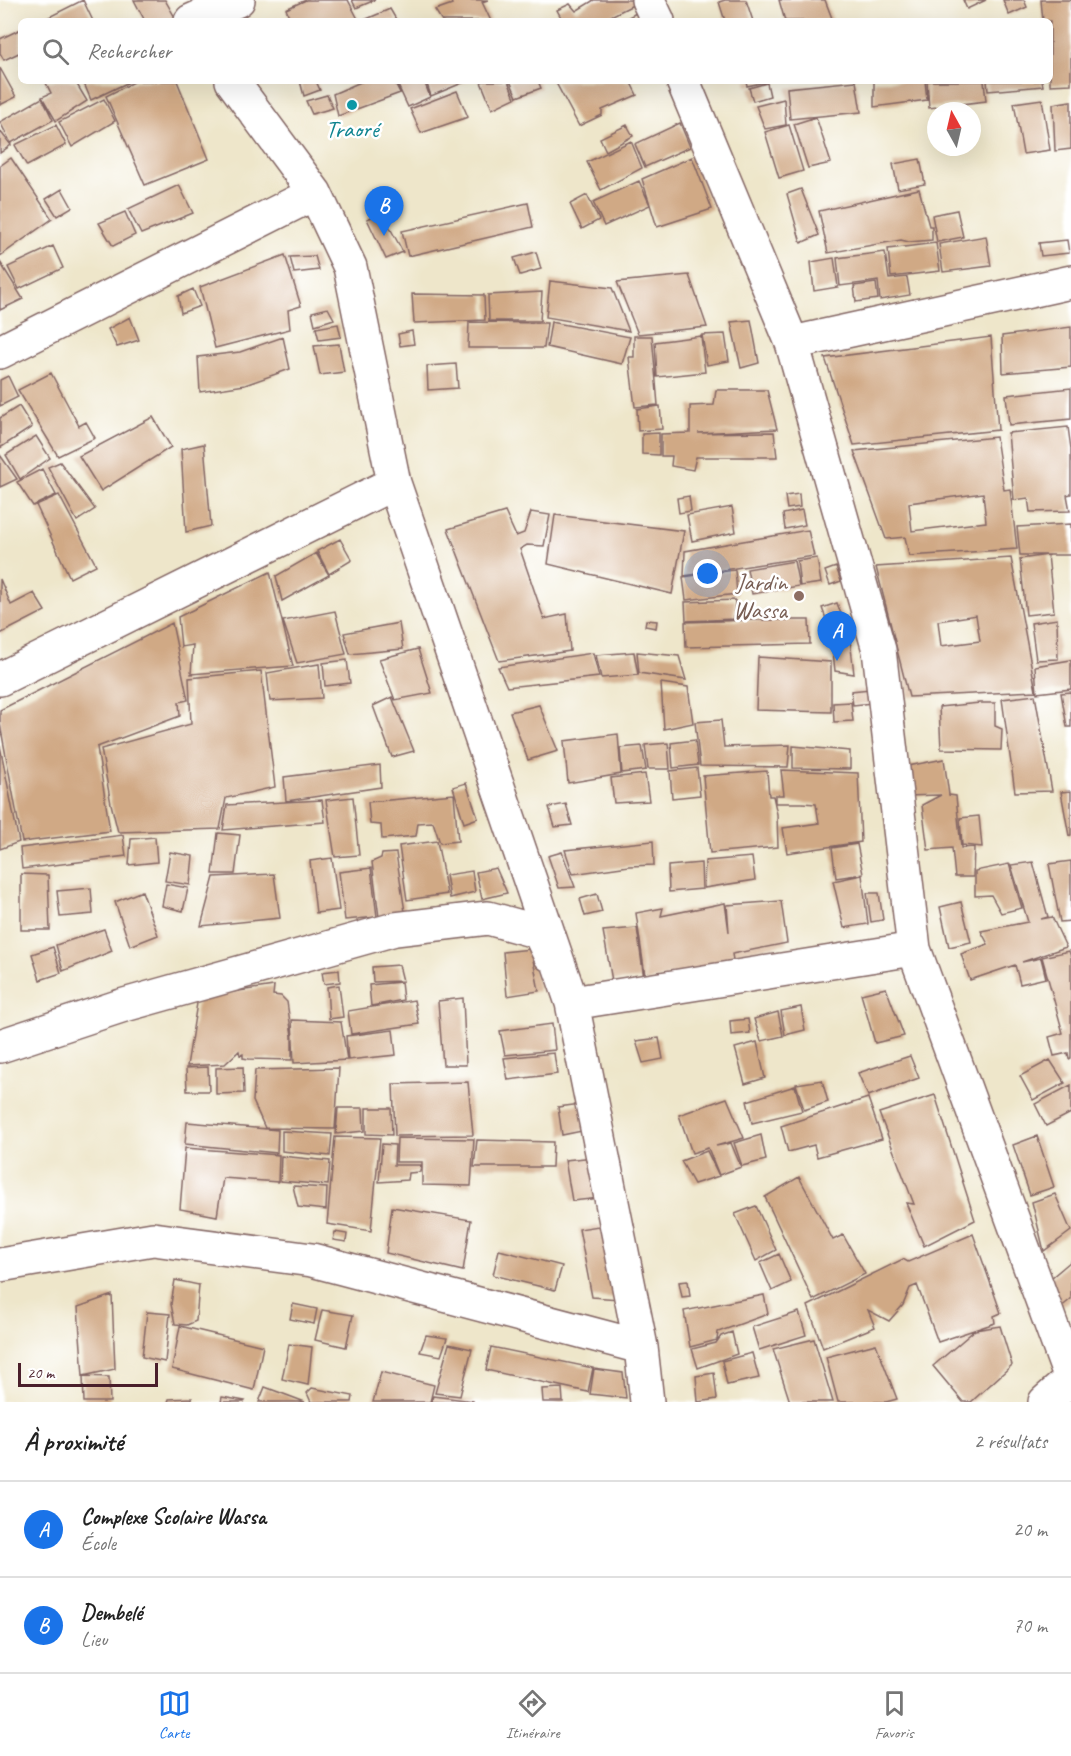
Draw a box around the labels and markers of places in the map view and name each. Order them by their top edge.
marker: Traoré [345,98,359,112]
place label: Traoré [326,114,383,144]
pin: B [364,186,404,236]
place label: Jardin Wassa [733,567,788,625]
marker: Jardin Wassa [792,589,806,603]
pin: A [818,612,856,661]

